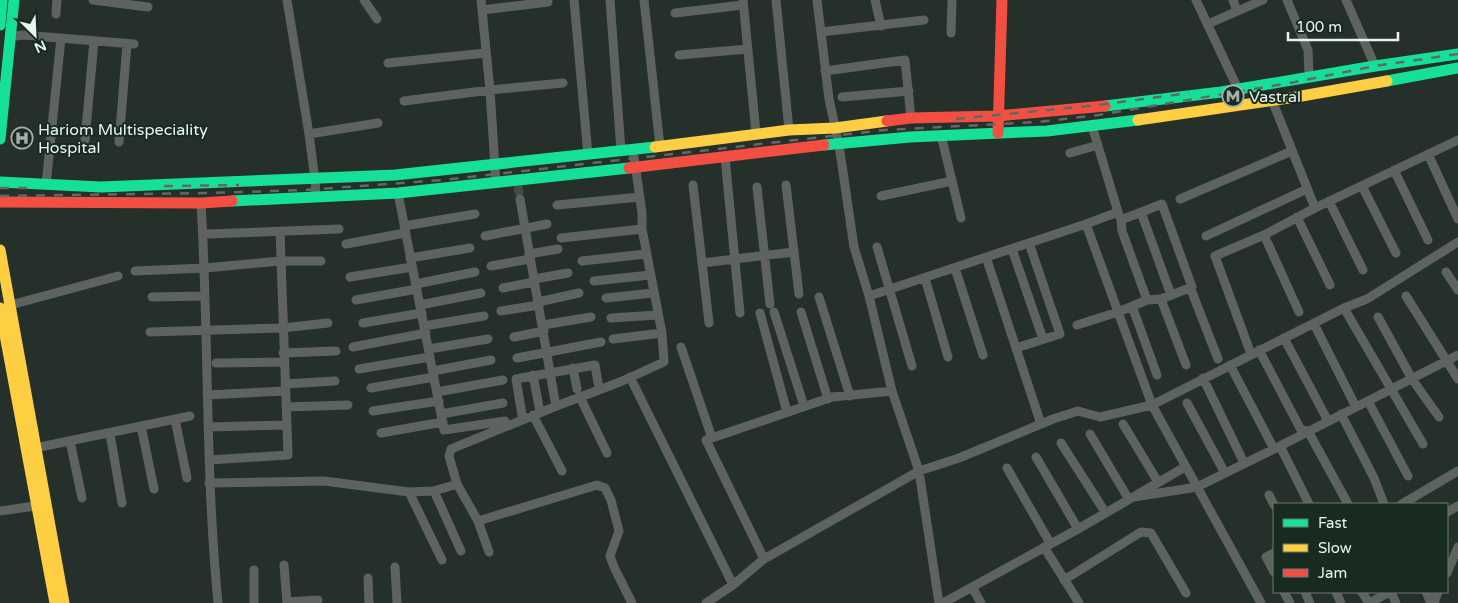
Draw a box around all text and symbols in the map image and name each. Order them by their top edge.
north arrow [10,10,60,60]
scale bar [1288,10,1398,42]
text: 100 m [1296,18,1342,36]
text: N [31,36,49,56]
metro station icon: Vastral [1221,84,1245,108]
place label: Vastral [1249,87,1301,107]
place label: Hariom Multispeciality Hospital [38,120,208,158]
hospital icon: Hariom Multispeciality Hospital [10,126,34,150]
legend [1273,503,1448,593]
text: Fast [1318,514,1348,532]
text: Slow [1318,539,1352,557]
text: Jam [1318,564,1347,582]

